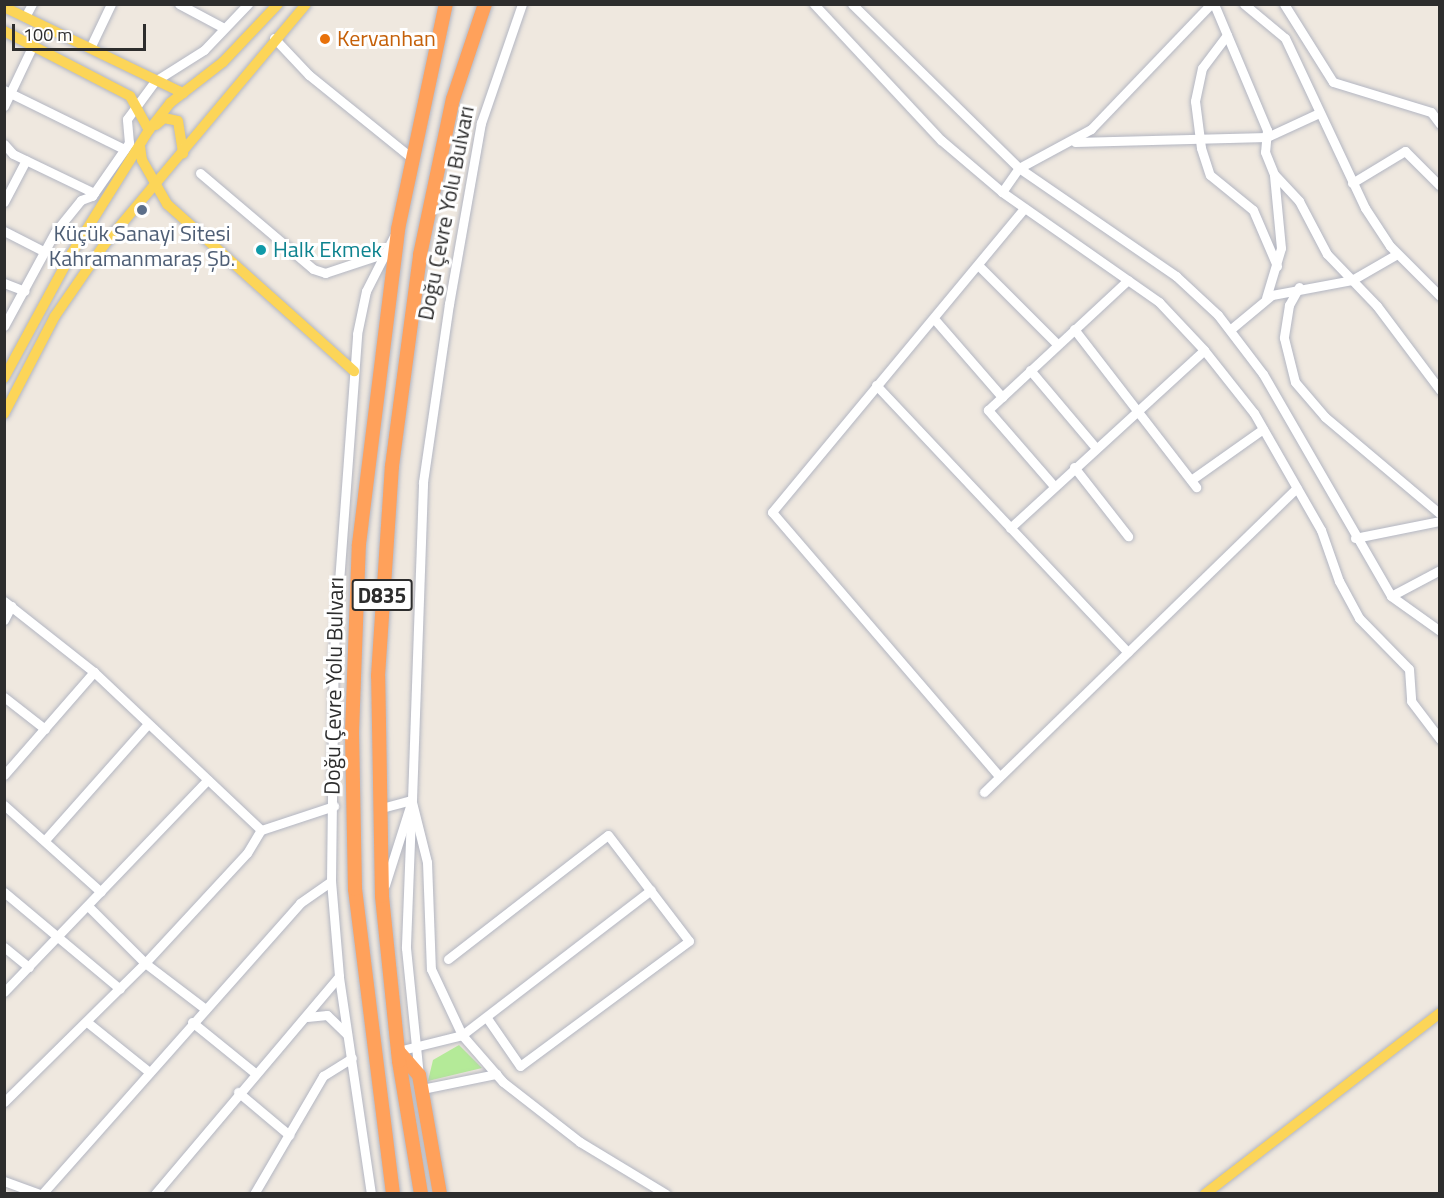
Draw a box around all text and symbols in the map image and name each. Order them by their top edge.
scale bar [15,12,148,50]
text: 100 m [23,21,72,48]
place label: Kervanhan [337,26,436,52]
marker: Kervanhan [318,32,332,46]
street label: Doğu Çevre Yolu Bulvarı [412,104,480,322]
marker: Küçük Sanayi Sitesi Kahramanmaraş Şb. [135,203,149,217]
place label: Küçük Sanayi Sitesi Kahramanmaraş Şb. [49,220,235,272]
place label: Halk Ekmek [273,237,382,263]
marker: Halk Ekmek [254,243,268,257]
street label: Doğu Çevre Yolu Bulvarı [319,577,349,795]
road number: D835 [350,577,413,613]

